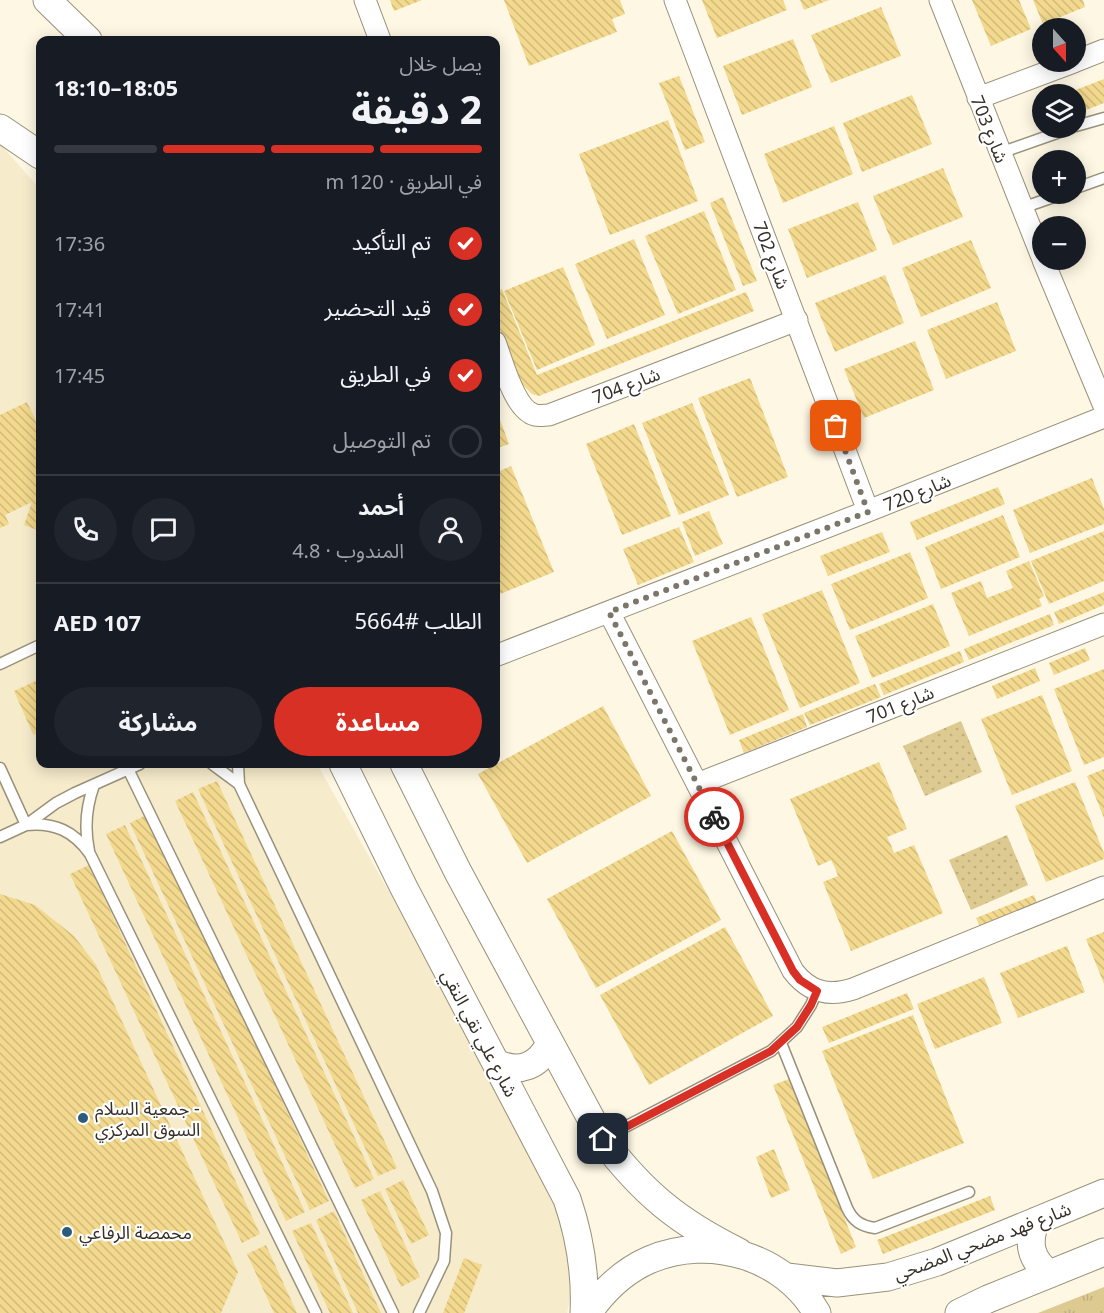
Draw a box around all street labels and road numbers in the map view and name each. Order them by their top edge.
street label: شارع 703 [963,92,1014,167]
street label: شارع 702 [745,218,796,293]
street label: شارع 704 [589,361,664,412]
street label: شارع 720 [880,468,955,519]
street label: شارع 701 [863,680,938,731]
street label: شارع علي نقي النقي [434,965,524,1102]
street label: شارع فهد مضحي المضحي [890,1196,1075,1289]

